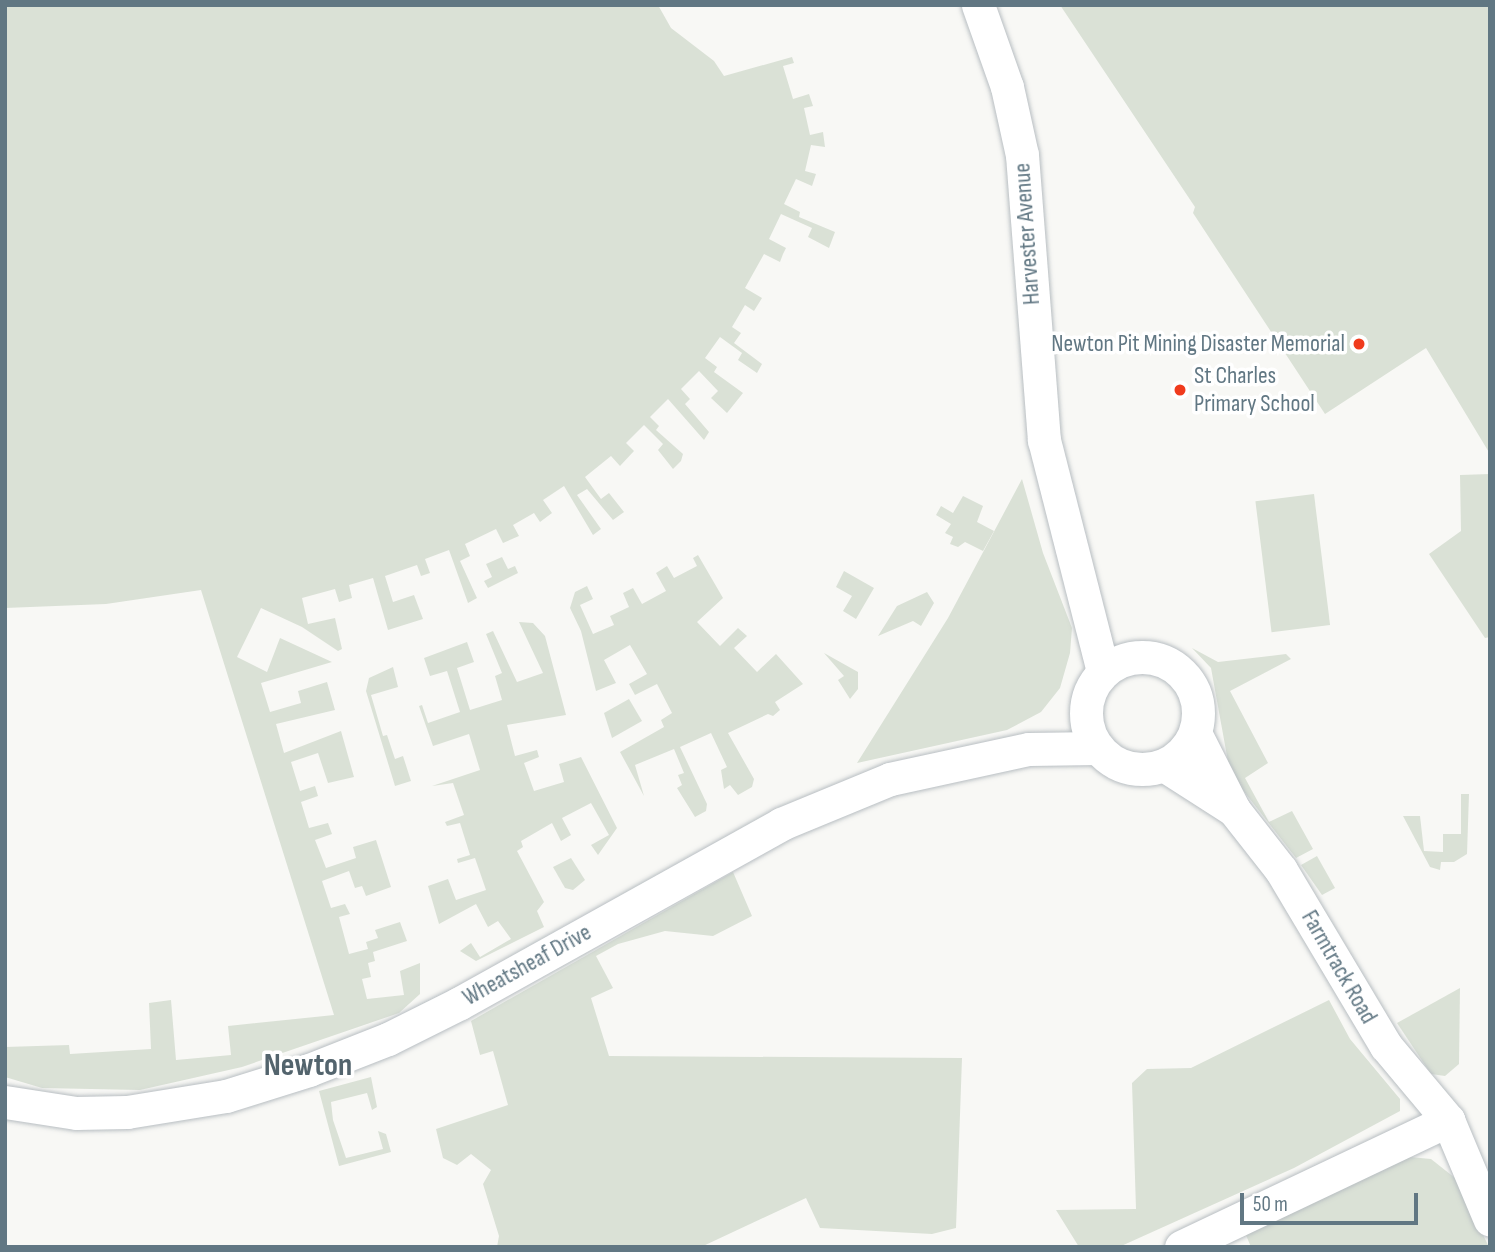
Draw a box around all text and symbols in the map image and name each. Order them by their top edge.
street label: Harvester Avenue [1008,162,1046,306]
place label: Newton Pit Mining Disaster Memorial [1051,330,1345,358]
marker: Newton Pit Mining Disaster Memorial [1351,336,1367,352]
place label: St Charles Primary School [1194,362,1315,418]
marker: St Charles Primary School [1172,382,1188,398]
street label: Farmtrack Road [1295,905,1383,1029]
street label: Wheatsheaf Drive [458,918,596,1012]
district label: Newton [264,1047,352,1085]
scale bar [1243,1178,1422,1222]
text: 50 m [1253,1192,1288,1217]

